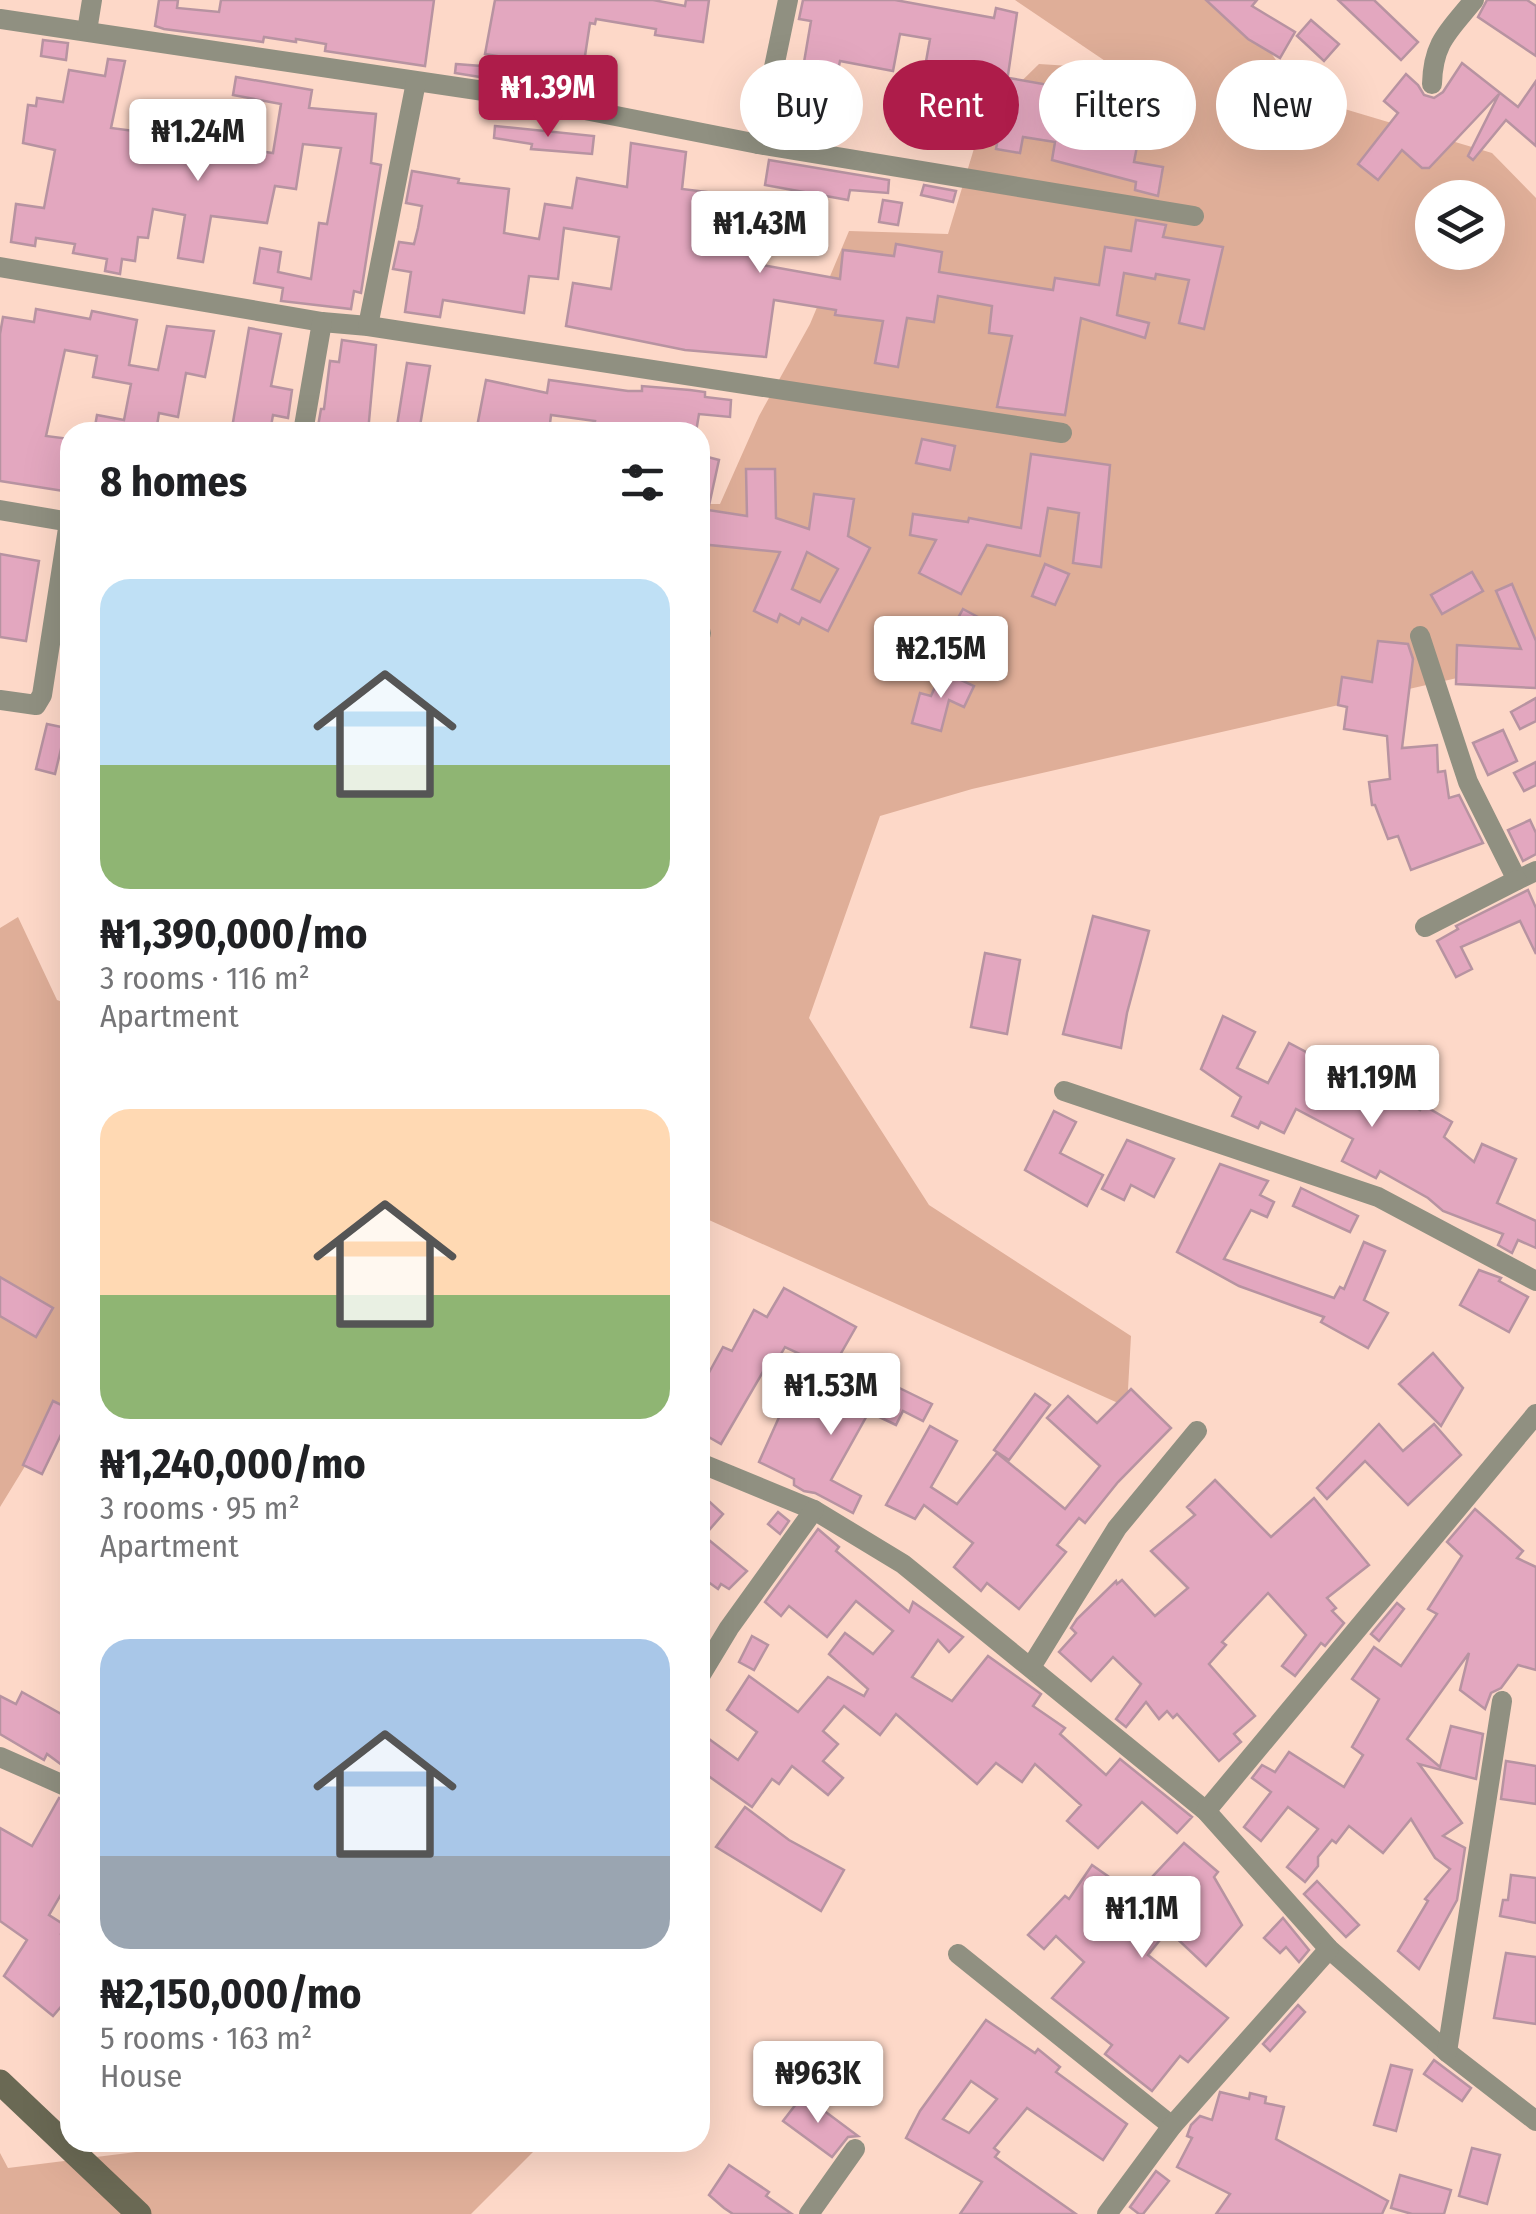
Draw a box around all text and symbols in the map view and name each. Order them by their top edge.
pin: ₦1.39M [467,55,629,140]
chip: Buy [740,60,863,150]
chip: Rent [883,60,1019,150]
chip: Filters [1039,60,1196,150]
chip: New [1216,60,1347,150]
text: ₦1.39M [501,68,595,106]
pin: ₦1.24M [117,99,279,184]
text: ₦1.24M [151,112,245,150]
map controls [1415,180,1505,270]
button: layers [1415,180,1505,270]
pin: ₦1.43M [679,191,841,276]
text: ₦1.43M [713,204,807,242]
icon: filters [615,455,670,510]
text: 8 homes [100,457,247,507]
pin: ₦2.15M [860,616,1022,701]
text: ₦2.15M [896,629,986,667]
icon: home [295,644,475,824]
text: ₦1,390,000/mo [100,909,367,959]
text: 3 rooms · 116 m² [100,959,310,997]
text: Apartment [100,997,239,1035]
pin: ₦1.19M [1291,1045,1453,1130]
text: ₦1.19M [1327,1058,1417,1096]
icon: home [295,1174,475,1354]
pin: ₦1.53M [750,1353,912,1438]
text: ₦1.53M [784,1366,878,1404]
text: ₦1,240,000/mo [100,1439,366,1489]
text: 3 rooms · 95 m² [100,1489,300,1527]
text: Apartment [100,1527,239,1565]
icon: home [295,1704,475,1884]
pin: ₦1.1M [1072,1876,1212,1961]
text: ₦1.1M [1105,1889,1179,1927]
text: ₦2,150,000/mo [100,1969,361,2019]
text: 5 rooms · 163 m² [100,2019,312,2057]
pin: ₦963K [748,2041,888,2126]
text: ₦963K [775,2054,861,2092]
text: House [100,2057,182,2095]

